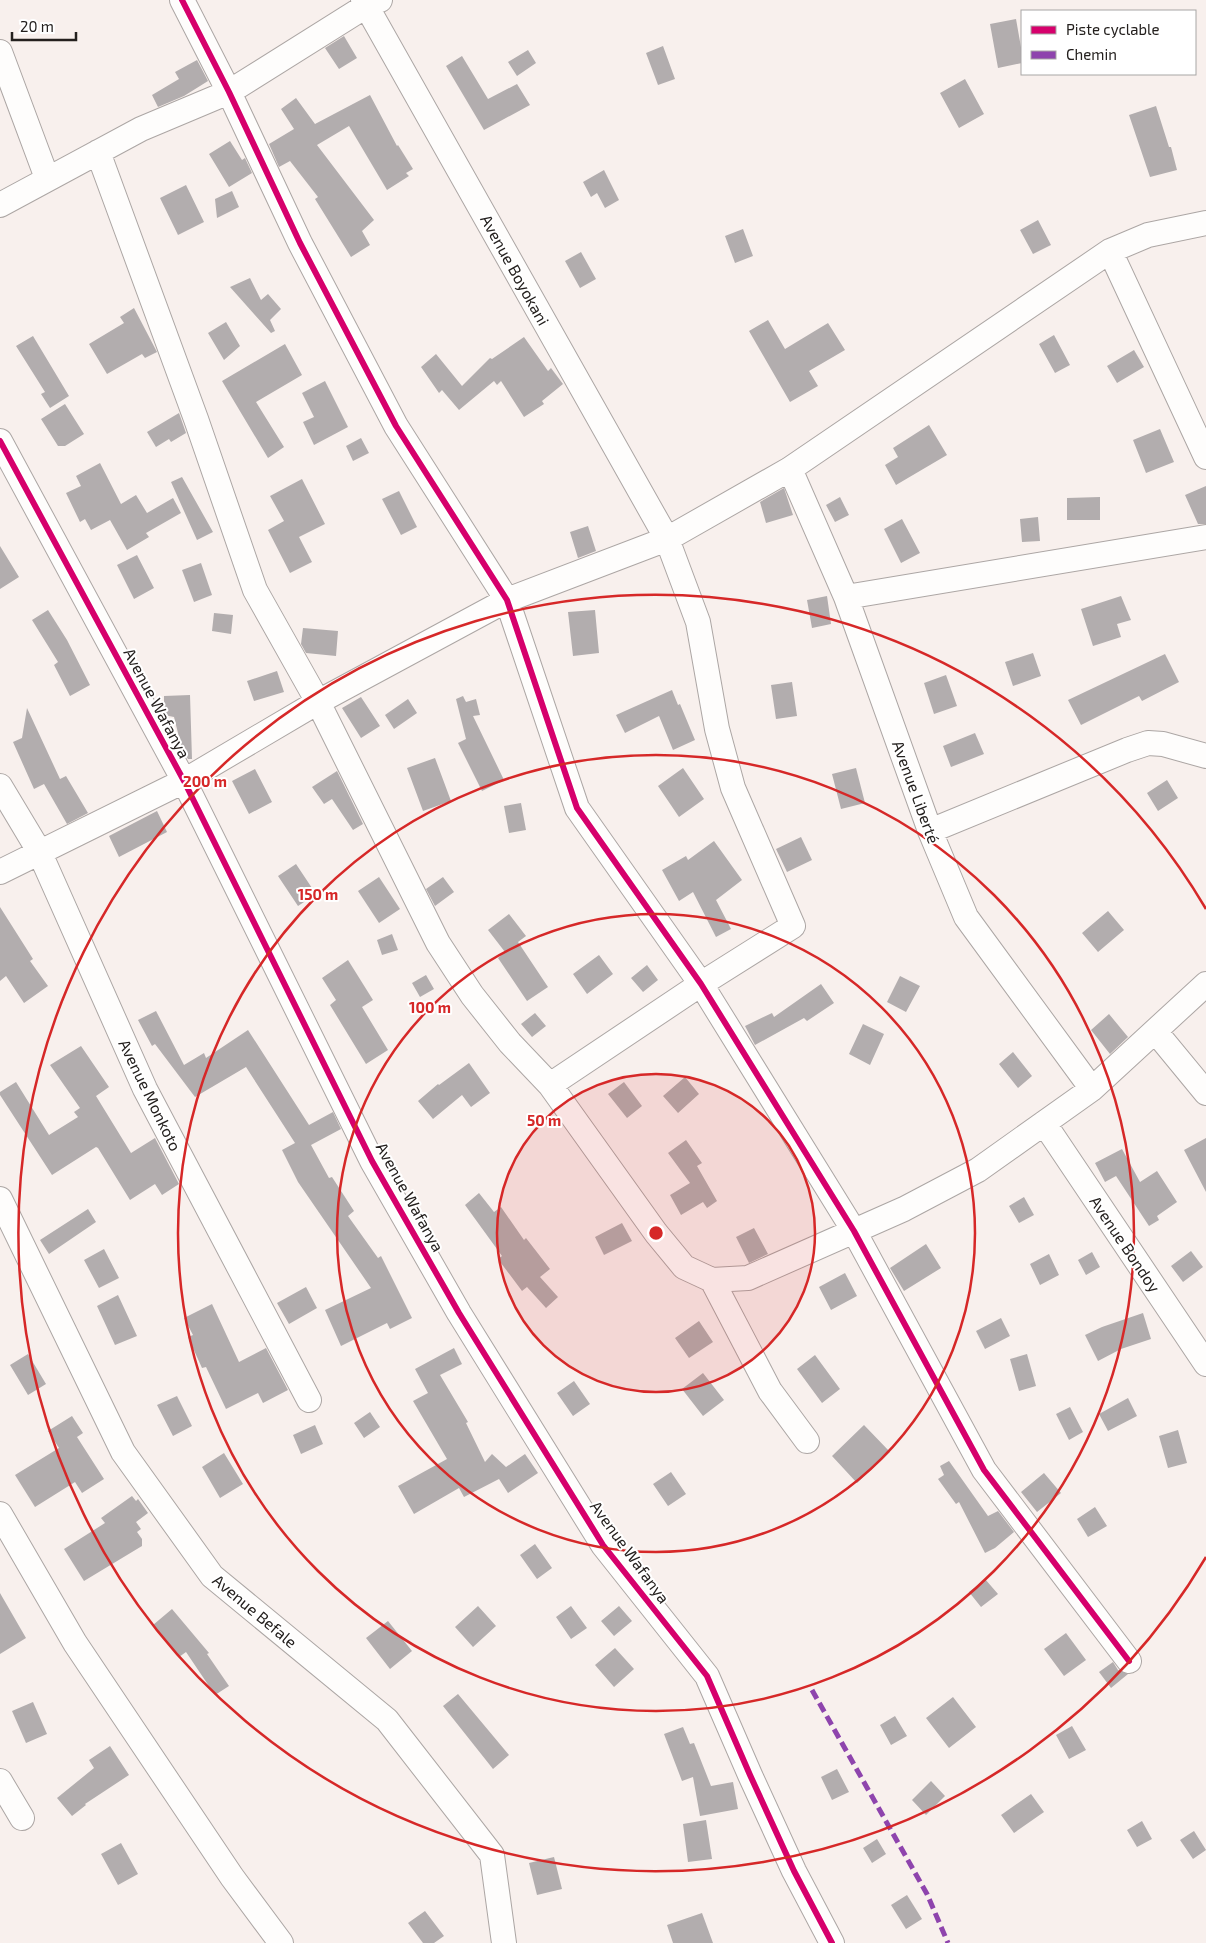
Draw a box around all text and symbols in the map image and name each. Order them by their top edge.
scale bar [12,10,76,42]
legend [1021,10,1196,75]
text: 20 m [20,17,54,35]
text: Piste cyclable [1066,20,1160,38]
text: Chemin [1066,45,1117,63]
street label: Avenue Boyokani [477,211,554,328]
street label: Avenue Wafanya [120,644,194,761]
street label: Avenue Liberté [889,738,944,846]
text: 200 m [183,772,227,790]
text: 150 m [298,885,338,903]
text: 100 m [409,998,451,1016]
street label: Avenue Monkoto [115,1036,186,1154]
text: 50 m [527,1111,561,1129]
street label: Avenue Wafanya [373,1139,448,1255]
street label: Avenue Bondoy [1086,1192,1165,1296]
centre of rings [647,1224,665,1242]
street label: Avenue Wafanya [587,1497,674,1607]
street label: Avenue Befale [209,1570,301,1651]

